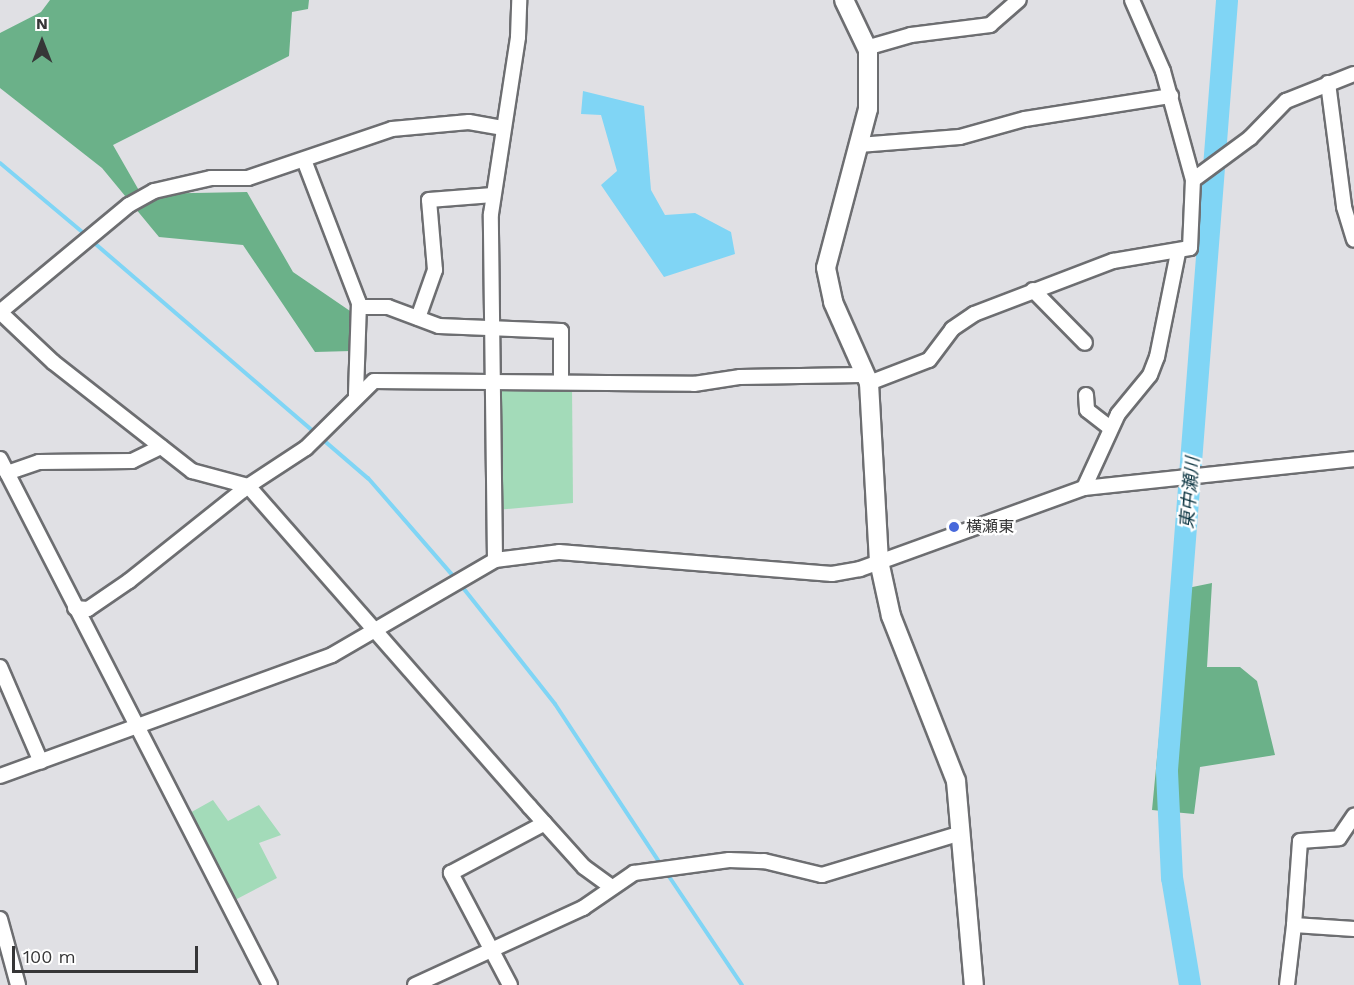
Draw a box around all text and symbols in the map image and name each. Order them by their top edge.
north arrow [12,12,72,72]
text: N [36,14,48,33]
water label: 東中瀬川 [1176,456,1204,530]
place label: 横瀬東 [966,517,1014,537]
marker: 横瀬東 [947,520,961,534]
scale bar [15,934,201,972]
text: 100 m [23,946,76,967]

